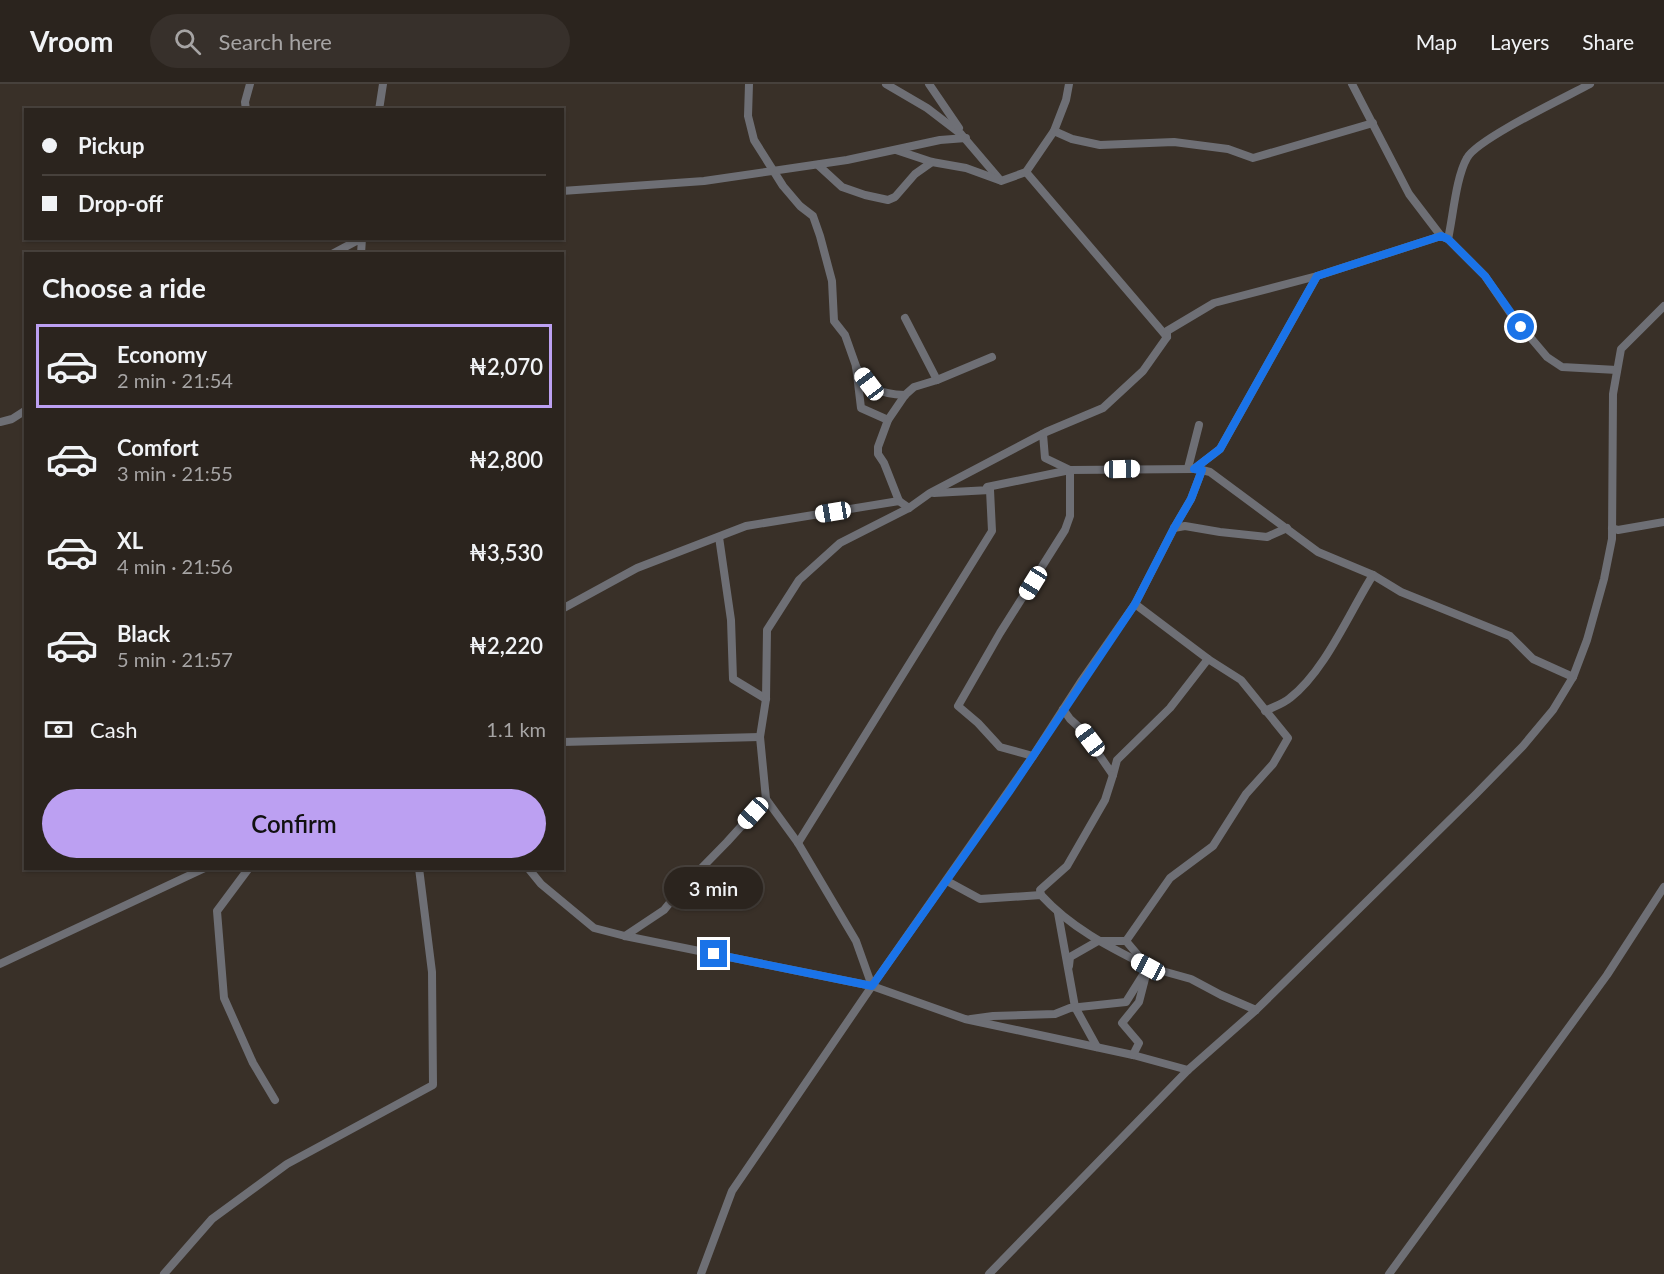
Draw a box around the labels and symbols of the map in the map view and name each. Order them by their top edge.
route start [1507,313,1534,340]
car [851,364,887,404]
car [1104,460,1140,478]
car [814,500,852,524]
car [1016,563,1050,603]
car [1072,720,1108,760]
car [734,794,772,832]
callout: 3 min [664,867,764,909]
route end [700,940,727,967]
car [1128,951,1168,983]

